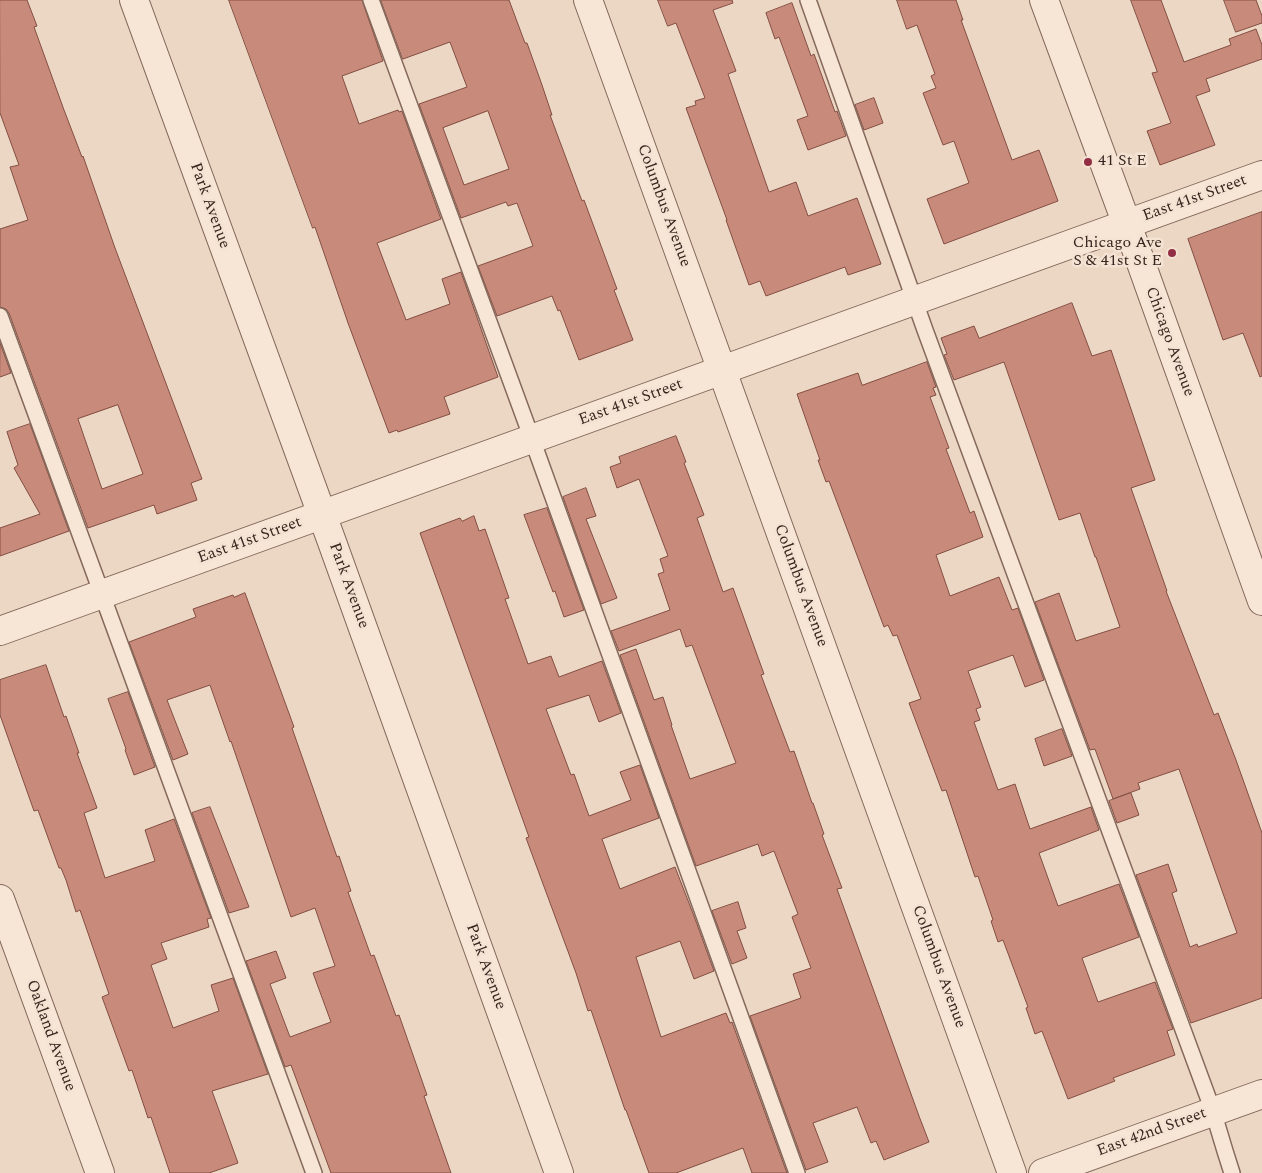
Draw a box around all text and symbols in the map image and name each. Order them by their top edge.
street label: Columbus Avenue [632,142,694,270]
place label: 41 St E [1098,152,1147,172]
marker: 41 St E [1082,156,1094,168]
street label: Park Avenue [185,161,233,251]
street label: East 41st Street [1140,171,1250,227]
place label: Chicago Ave S & 41st St E [1073,234,1162,272]
marker: Chicago Ave S & 41st St E [1166,247,1178,259]
street label: Chicago Avenue [1140,285,1198,399]
street label: East 41st Street [576,375,686,431]
street label: East 41st Street [195,513,305,569]
street label: Columbus Avenue [769,522,831,650]
street label: Park Avenue [324,541,372,631]
street label: Columbus Avenue [907,903,969,1031]
street label: Park Avenue [461,922,509,1012]
street label: Oakland Avenue [21,978,79,1094]
street label: East 42nd Street [1095,1104,1209,1162]

